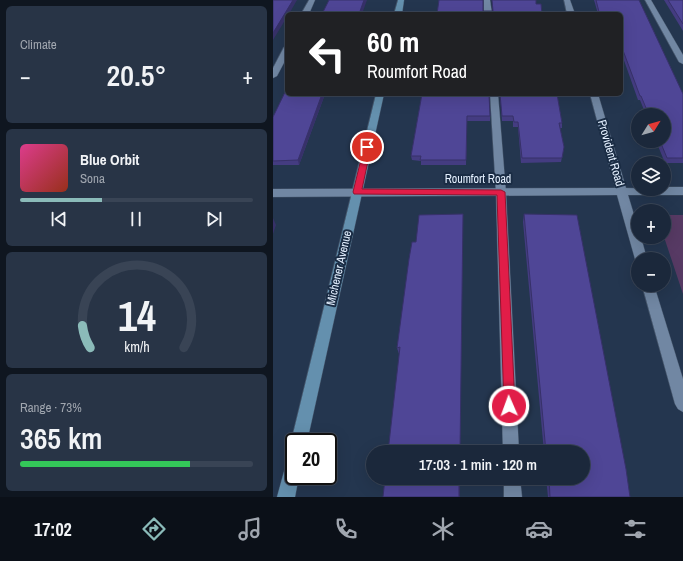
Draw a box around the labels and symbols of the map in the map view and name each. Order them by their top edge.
north arrow [631,108,671,148]
street label: Provident Road [594,118,628,188]
pin [350,130,384,164]
street label: Roumfort Road [445,171,511,187]
street label: Michener Avenue [323,229,355,307]
position arrow [488,385,530,427]
speed limit sign: 20 [285,433,337,485]

